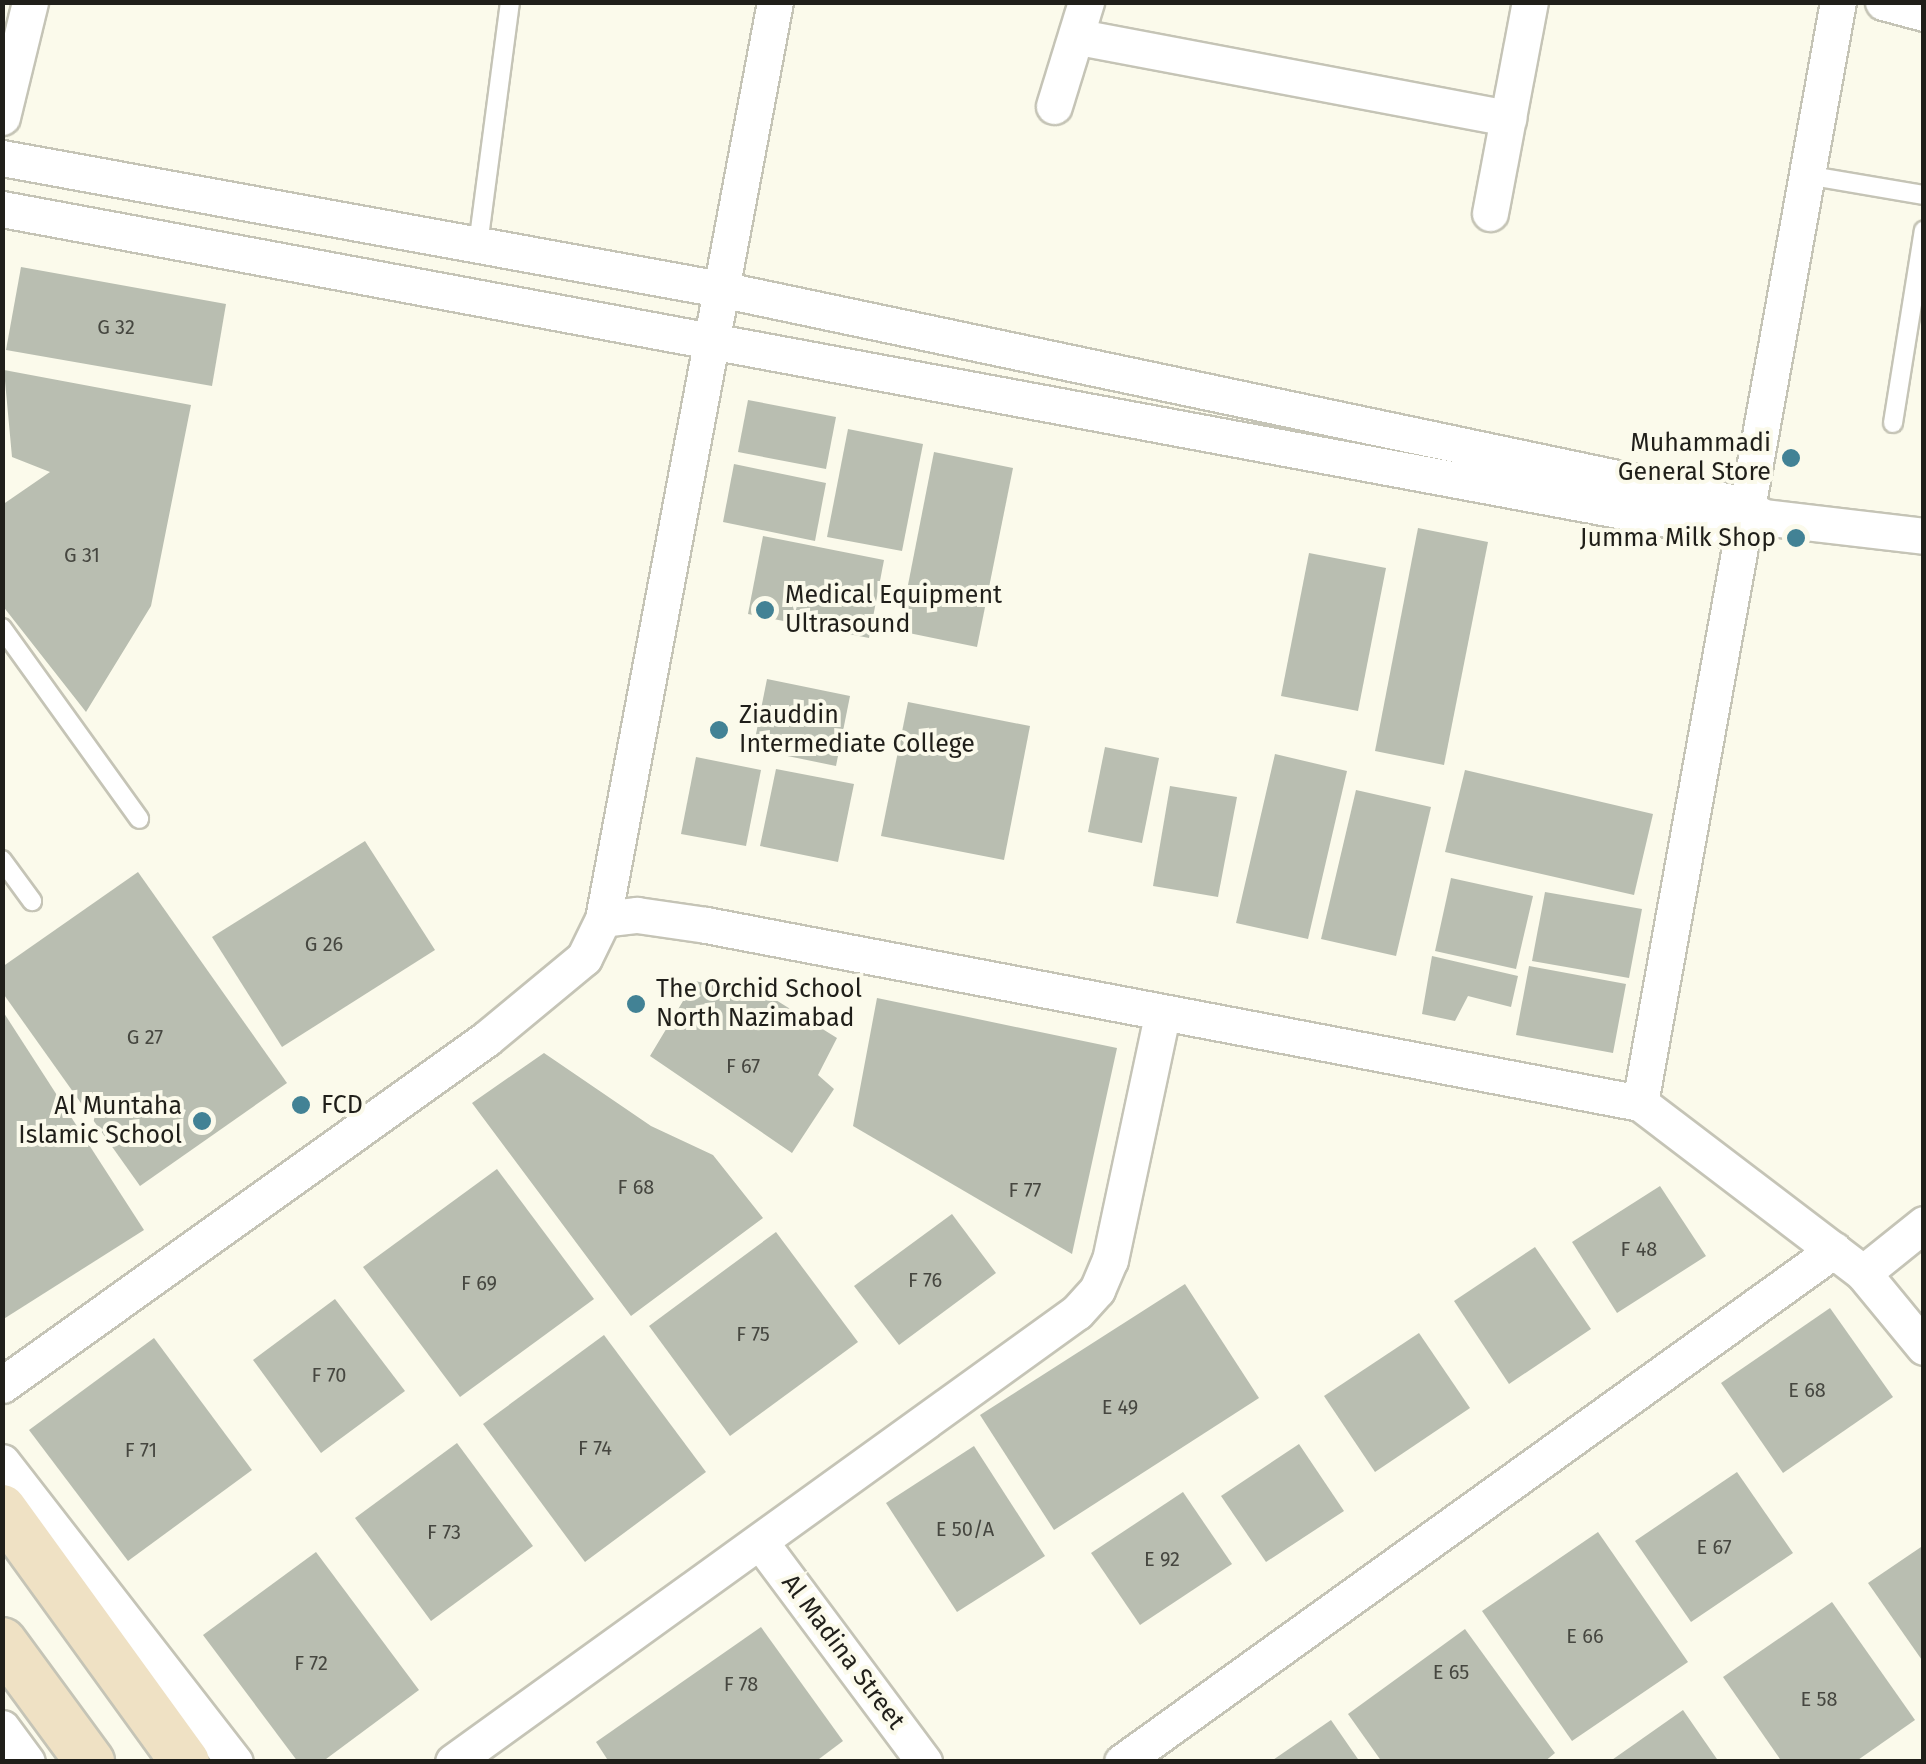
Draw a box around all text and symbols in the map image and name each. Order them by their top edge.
house number: G 32 [97,315,135,339]
place label: Muhammadi General Store [1618,429,1771,488]
marker: Muhammadi General Store [1780,447,1802,469]
place label: Jumma Milk Shop [1580,523,1776,553]
marker: Jumma Milk Shop [1785,527,1807,549]
house number: G 31 [64,543,100,567]
place label: Medical Equipment Ultrasound [785,581,1002,640]
marker: Medical Equipment Ultrasound [754,599,776,621]
place label: Ziauddin Intermediate College [739,701,975,760]
marker: Ziauddin Intermediate College [708,719,730,741]
house number: G 26 [305,932,343,956]
place label: The Orchid School North Nazimabad [656,975,862,1034]
marker: The Orchid School North Nazimabad [625,993,647,1015]
house number: G 27 [127,1025,163,1049]
house number: F 67 [726,1054,760,1078]
place label: FCD [321,1090,363,1120]
place label: Al Muntaha Islamic School [18,1092,182,1151]
marker: FCD [290,1094,312,1116]
marker: Al Muntaha Islamic School [191,1110,213,1132]
house number: F 68 [618,1175,654,1199]
house number: F 77 [1009,1178,1041,1202]
house number: F 48 [1621,1237,1657,1261]
house number: F 76 [908,1268,942,1292]
house number: F 69 [461,1271,497,1295]
house number: F 75 [736,1322,770,1346]
house number: F 70 [312,1363,346,1387]
house number: E 68 [1788,1378,1826,1402]
house number: E 49 [1102,1395,1138,1419]
house number: F 74 [578,1436,612,1460]
house number: F 71 [125,1438,157,1462]
house number: E 50/A [936,1517,994,1541]
house number: F 73 [427,1520,461,1544]
house number: E 67 [1696,1535,1732,1559]
house number: E 92 [1144,1547,1180,1571]
street label: Al Madina Street [775,1569,911,1735]
house number: E 66 [1566,1624,1604,1648]
house number: F 72 [294,1651,328,1675]
house number: E 65 [1433,1660,1469,1684]
house number: F 78 [724,1672,758,1696]
house number: E 58 [1800,1687,1838,1711]

